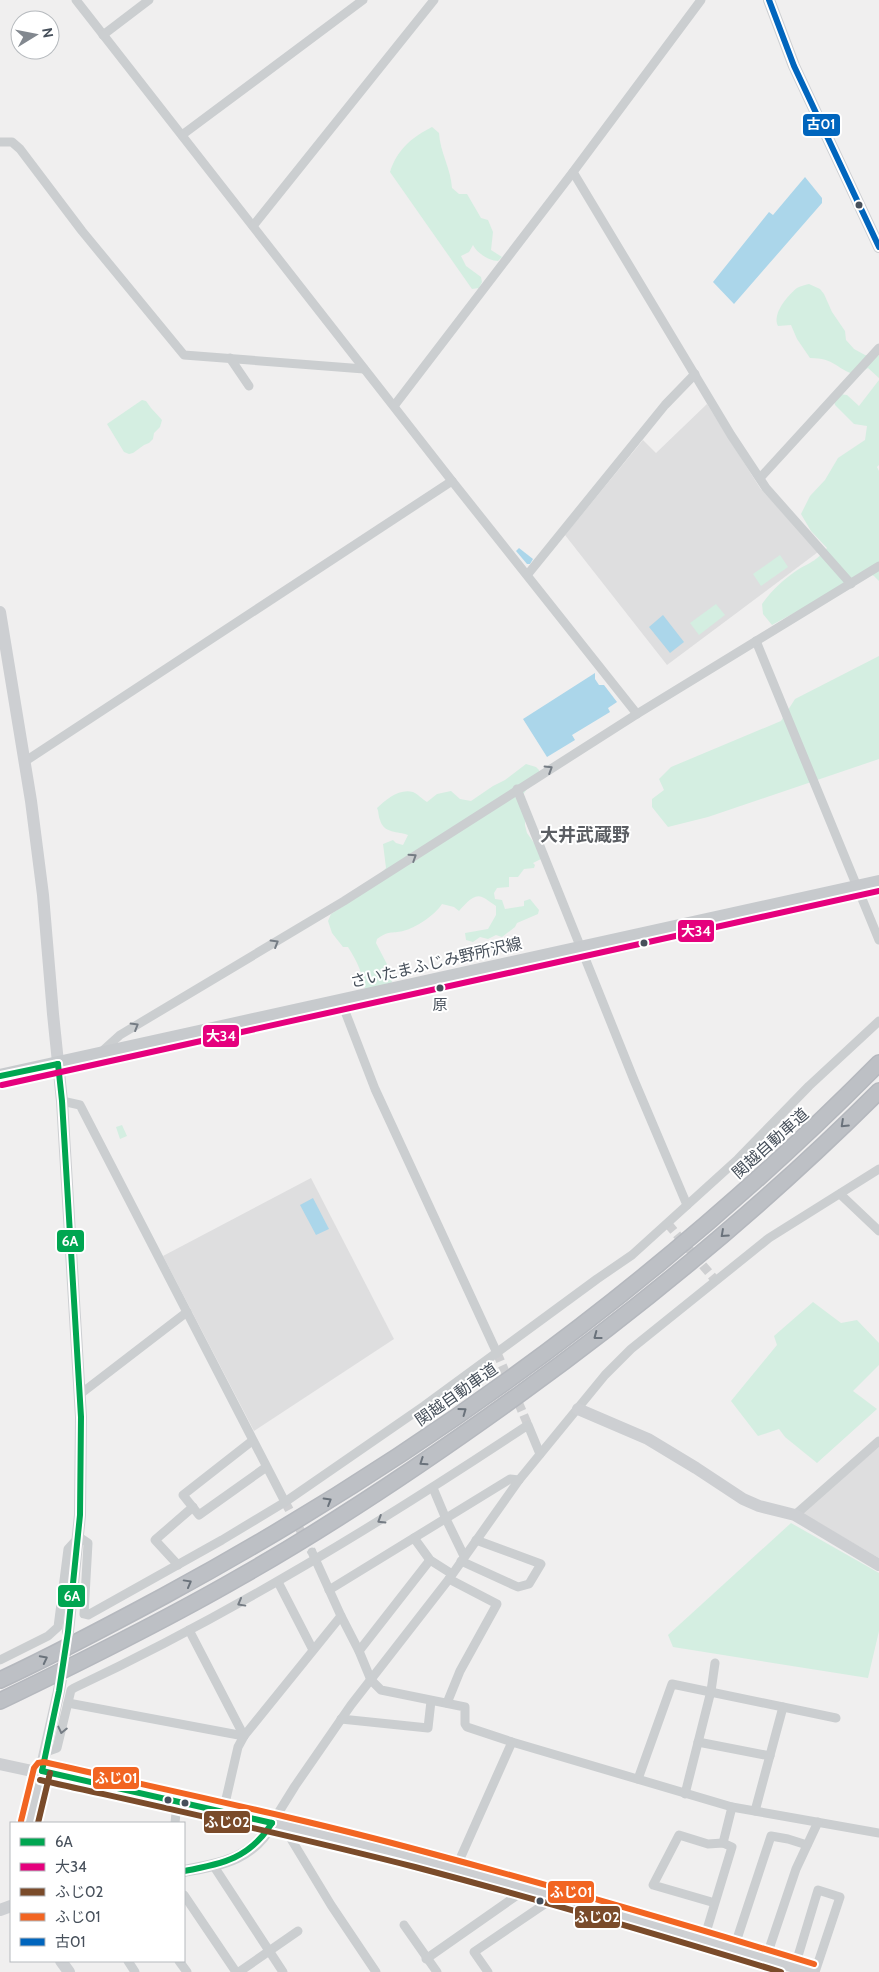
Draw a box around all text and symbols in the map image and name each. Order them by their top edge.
north arrow [10,10,60,60]
text: N [38,26,58,39]
line badge: 古01 [802,113,841,137]
text: 古01 [806,115,836,133]
unlabelled marker [854,200,864,210]
one-way arrow [544,766,553,775]
district label: 大井武蔵野 [540,824,630,846]
one-way arrow [407,854,416,863]
line badge: 大34 [677,919,715,943]
text: 大34 [681,922,711,940]
street label: さいたまふじみ野所沢線 [348,933,524,991]
unlabelled marker [639,938,649,948]
one-way arrow [269,939,278,949]
marker: 原 [435,983,445,993]
place label: 原 [432,996,448,1014]
one-way arrow [130,1022,139,1032]
line badge: 大34 [202,1024,240,1048]
text: 大34 [206,1027,236,1045]
street label: 関越自動車道 [728,1104,812,1183]
one-way arrow [840,1118,849,1127]
one-way arrow [720,1228,729,1237]
line badge: 6A [56,1229,85,1253]
text: 6A [62,1232,79,1250]
one-way arrow [593,1330,603,1339]
street label: 関越自動車道 [412,1359,501,1430]
one-way arrow [457,1408,467,1417]
one-way arrow [419,1456,429,1465]
one-way arrow [322,1498,331,1508]
one-way arrow [378,1514,387,1524]
one-way arrow [182,1579,191,1589]
line badge: 6A [57,1584,86,1608]
text: 6A [64,1587,81,1605]
one-way arrow [237,1596,246,1606]
one-way arrow [39,1655,48,1665]
one-way arrow [57,1726,67,1734]
line badge: ふじ01 [92,1766,140,1790]
text: ふじ01 [94,1769,138,1787]
unlabelled marker [163,1795,173,1805]
unlabelled marker [180,1798,190,1808]
line badge: ふじ02 [203,1810,251,1834]
text: ふじ02 [204,1813,250,1831]
legend [10,1822,185,1962]
text: 6A [55,1833,74,1851]
text: 大34 [55,1858,87,1876]
line badge: ふじ01 [547,1880,595,1904]
text: ふじ02 [55,1883,103,1901]
text: ふじ01 [549,1883,593,1901]
unlabelled marker [535,1896,545,1906]
line badge: ふじ02 [574,1905,621,1929]
text: ふじ01 [55,1908,100,1926]
text: ふじ02 [574,1908,620,1926]
text: 古01 [55,1933,85,1951]

